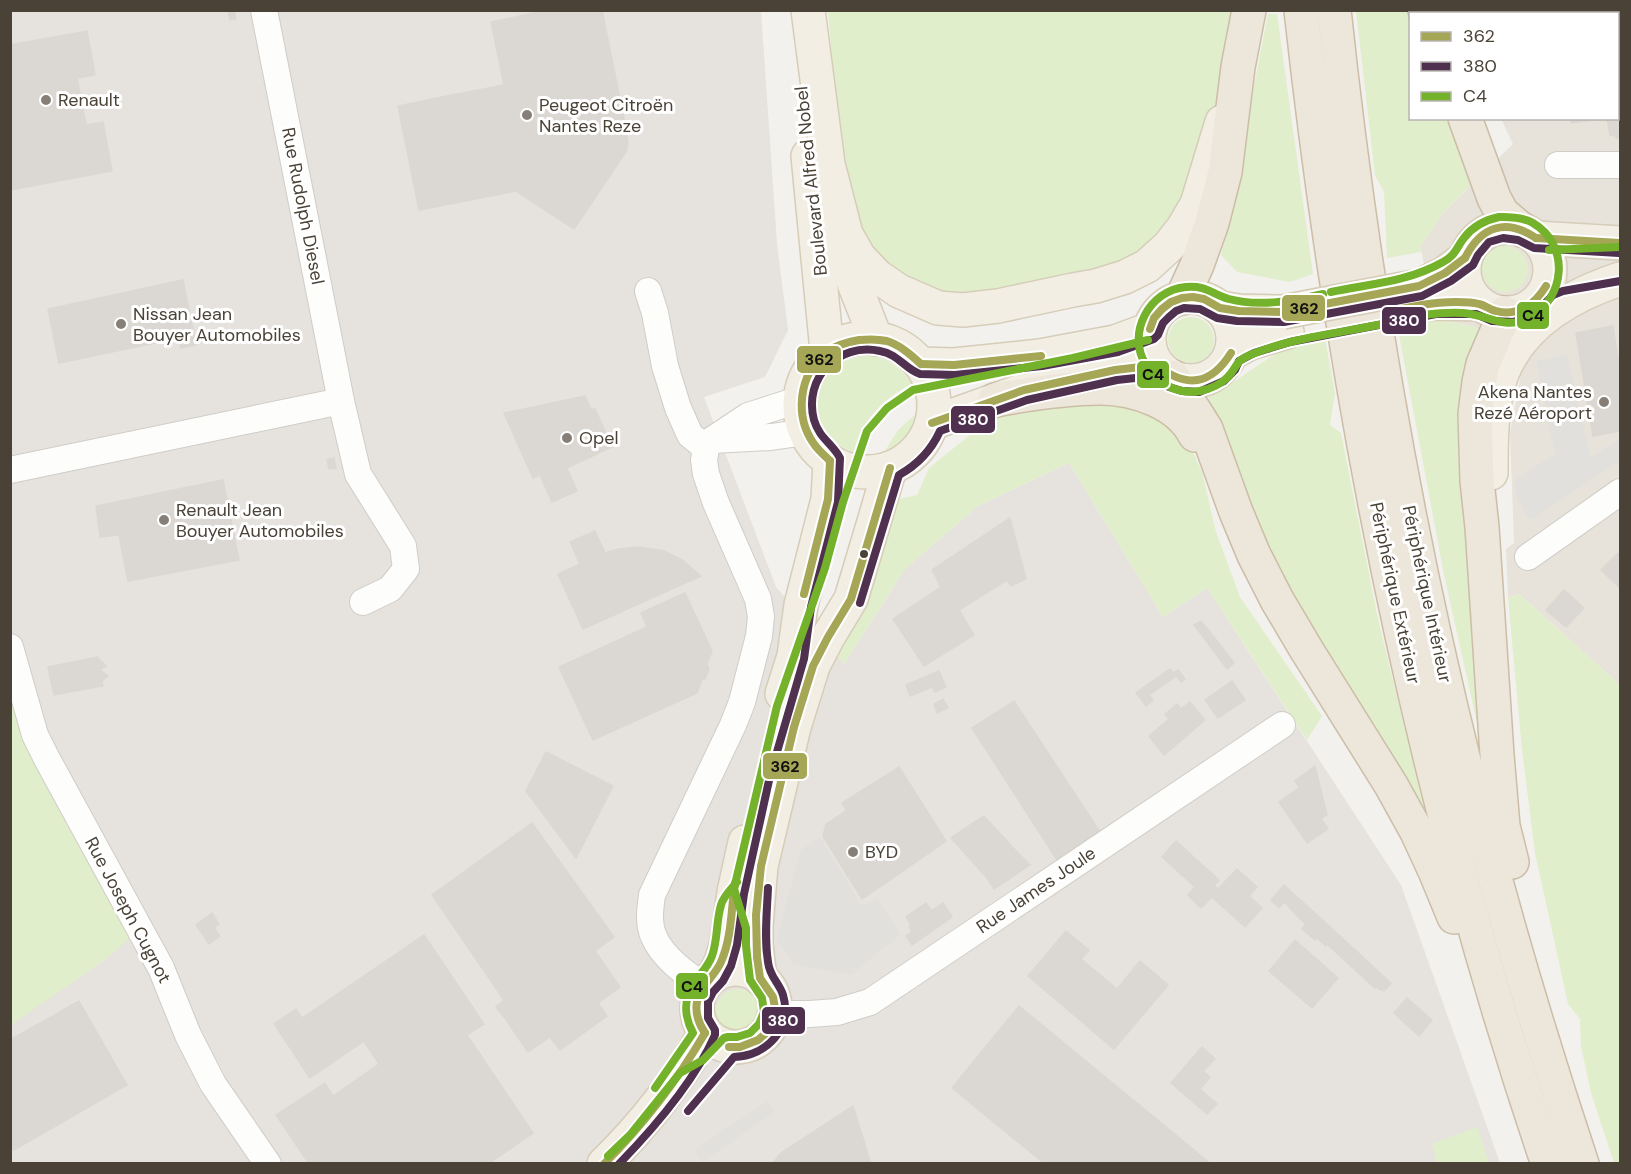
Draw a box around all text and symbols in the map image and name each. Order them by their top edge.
legend [1409,12,1619,120]
text: 362 [1463,24,1495,48]
text: 380 [1463,54,1497,78]
text: C4 [1463,84,1487,108]
street label: Boulevard Alfred Nobel [789,85,833,277]
place label: Renault [58,88,120,112]
marker: Renault [39,93,53,107]
place label: Peugeot Citroën Nantes Reze [539,93,673,138]
marker: Peugeot Citroën Nantes Reze [520,108,534,122]
street label: Rue Rudolph Diesel [276,125,330,287]
line badge: 362 [1281,294,1326,322]
text: 362 [1290,298,1318,319]
line badge: C4 [1516,301,1550,330]
place label: Nissan Jean Bouyer Automobiles [133,302,301,347]
text: C4 [1522,305,1544,326]
line badge: 380 [1381,306,1427,335]
text: 380 [1388,310,1420,331]
marker: Nissan Jean Bouyer Automobiles [114,317,128,331]
line badge: 362 [796,345,842,374]
text: 362 [805,349,833,370]
line badge: C4 [1136,360,1170,389]
text: C4 [1142,364,1164,385]
place label: Akena Nantes Rezé Aéroport [1474,380,1592,425]
marker: Akena Nantes Rezé Aéroport [1597,395,1611,409]
line badge: 380 [950,405,996,434]
text: 380 [957,409,989,430]
place label: Opel [579,426,618,450]
marker: Opel [560,431,574,445]
place label: Renault Jean Bouyer Automobiles [176,498,344,543]
street label: Périphérique Extérieur [1364,500,1426,686]
street label: Périphérique Intérieur [1397,503,1458,685]
marker: Renault Jean Bouyer Automobiles [157,513,171,527]
unlabelled marker [858,548,870,560]
line badge: 362 [762,752,808,780]
text: 362 [771,756,799,777]
street label: Rue Joseph Cugnot [79,833,177,987]
place label: BYD [865,840,898,864]
street label: Rue James Joule [972,841,1100,939]
marker: BYD [846,845,860,859]
line badge: C4 [675,972,709,1000]
text: C4 [681,976,703,997]
line badge: 380 [761,1006,806,1035]
text: 380 [767,1010,799,1031]

